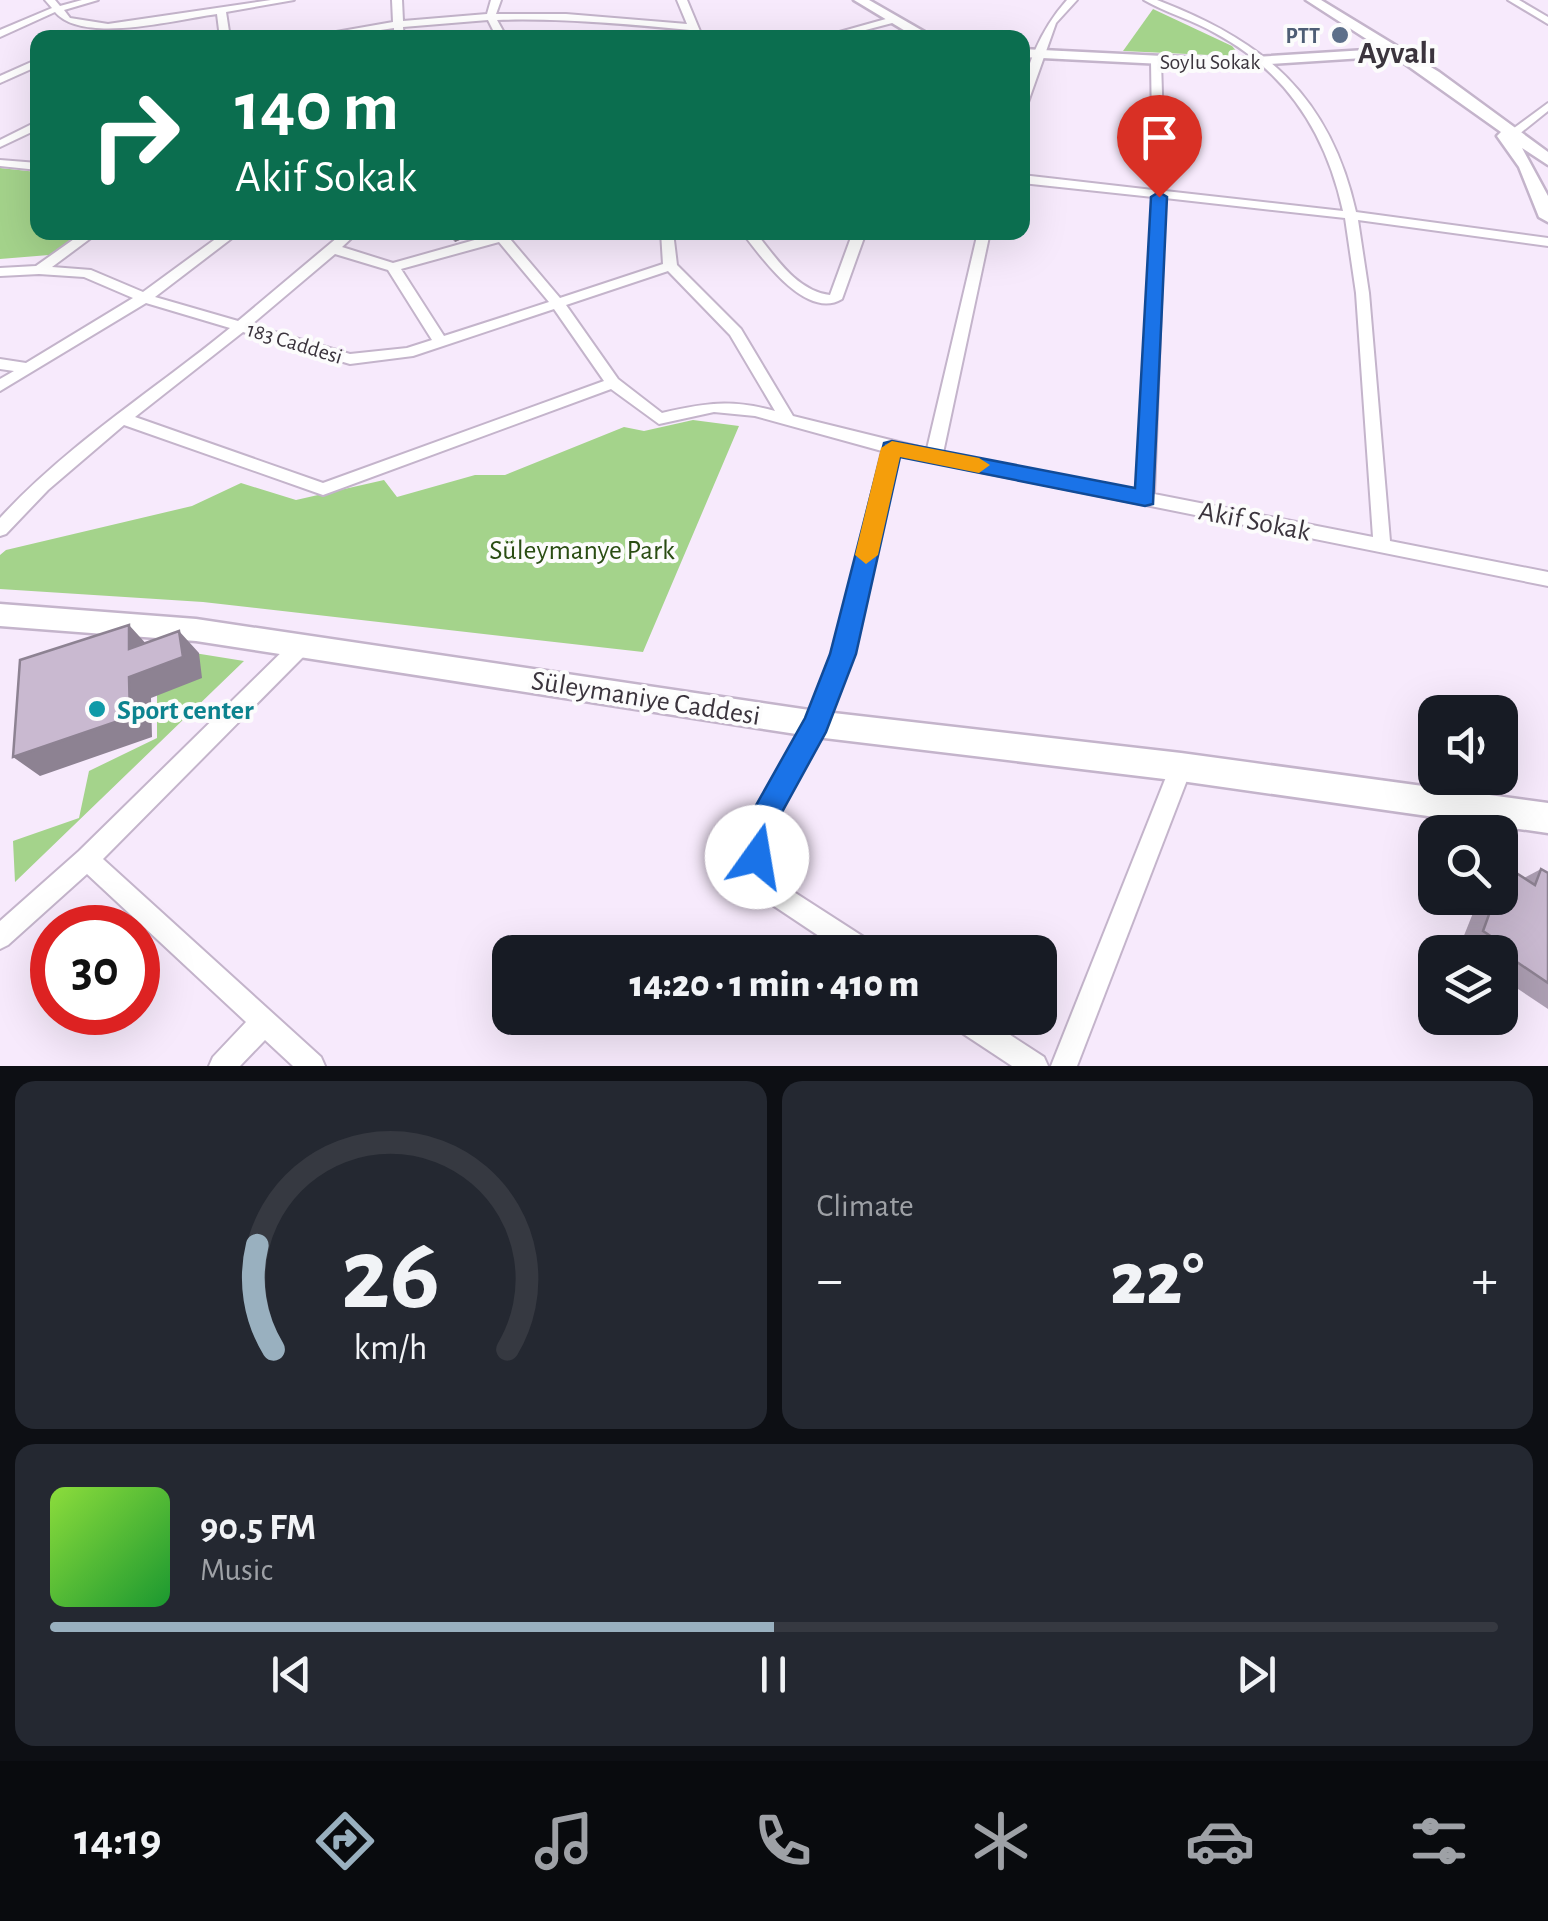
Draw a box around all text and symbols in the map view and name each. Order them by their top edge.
marker: PTT [1329,24,1351,46]
place label: PTT [1286,25,1320,47]
district label: Ayvalı [1358,37,1436,69]
street label: Soylu Sokak [1160,51,1260,73]
icon: right [70,70,200,200]
text: 140 m [235,73,399,143]
pin [1117,95,1202,198]
icon: arrive [1132,110,1187,165]
text: Akif Sokak [235,155,417,200]
street label: 183 Caddesi [244,318,345,368]
street label: Akif Sokak [1196,497,1313,547]
park label: Süleymanye Park [489,537,675,565]
street label: Süleymaniye Caddesi [529,667,762,731]
map controls [1418,695,1518,1035]
button: sound [1418,695,1518,795]
place label: Sport center [117,697,254,725]
marker: Sport center [86,698,108,720]
position arrow [705,805,809,909]
button: search [1418,815,1518,915]
speed limit sign: 30 [30,905,160,1035]
button: layers [1418,935,1518,1035]
text: 14:20 · 1 min · 410 m [630,966,919,1004]
text: Climate [817,1190,914,1222]
text: 26 [341,1224,440,1328]
text: 22° [1110,1243,1204,1318]
text: − [817,1253,843,1308]
text: + [1472,1253,1498,1308]
text: km/h [354,1330,428,1366]
text: 90.5 FM [200,1509,316,1547]
text: Music [200,1554,273,1586]
icon: previous [264,1647,319,1702]
icon: pause [746,1647,801,1702]
icon: next [1229,1647,1284,1702]
icon: directions [310,1806,380,1876]
icon: music [529,1806,599,1876]
icon: phone [748,1806,818,1876]
icon: climate [966,1806,1036,1876]
icon: car [1185,1806,1255,1876]
icon: filters [1404,1806,1474,1876]
text: 14:19 [74,1818,161,1863]

